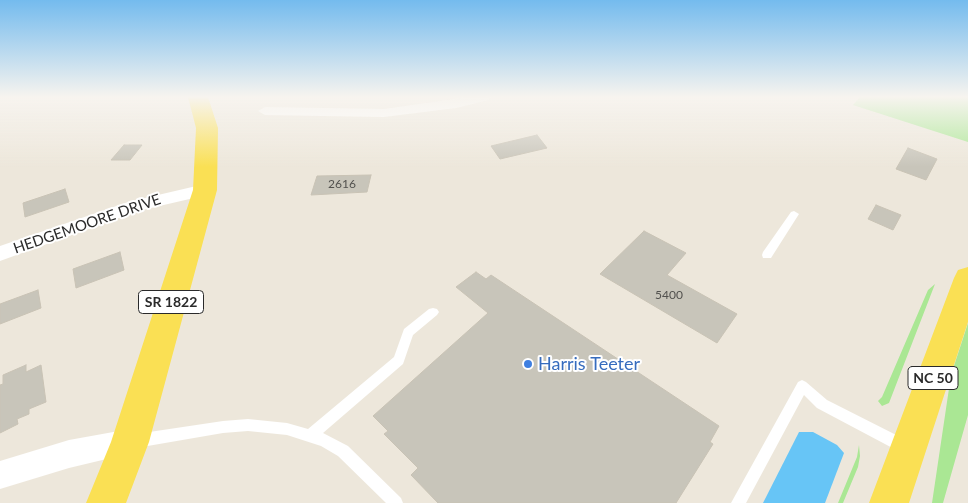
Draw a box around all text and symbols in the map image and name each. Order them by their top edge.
house number: 2616 [328,177,356,191]
street label: HEDGEMOORE DRIVE [11,190,163,258]
house number: 5400 [655,288,683,302]
road number: SR 1822 [138,290,204,314]
place label: Harris Teeter [538,353,640,375]
marker: Harris Teeter [522,358,534,370]
road number: NC 50 [908,366,958,389]

